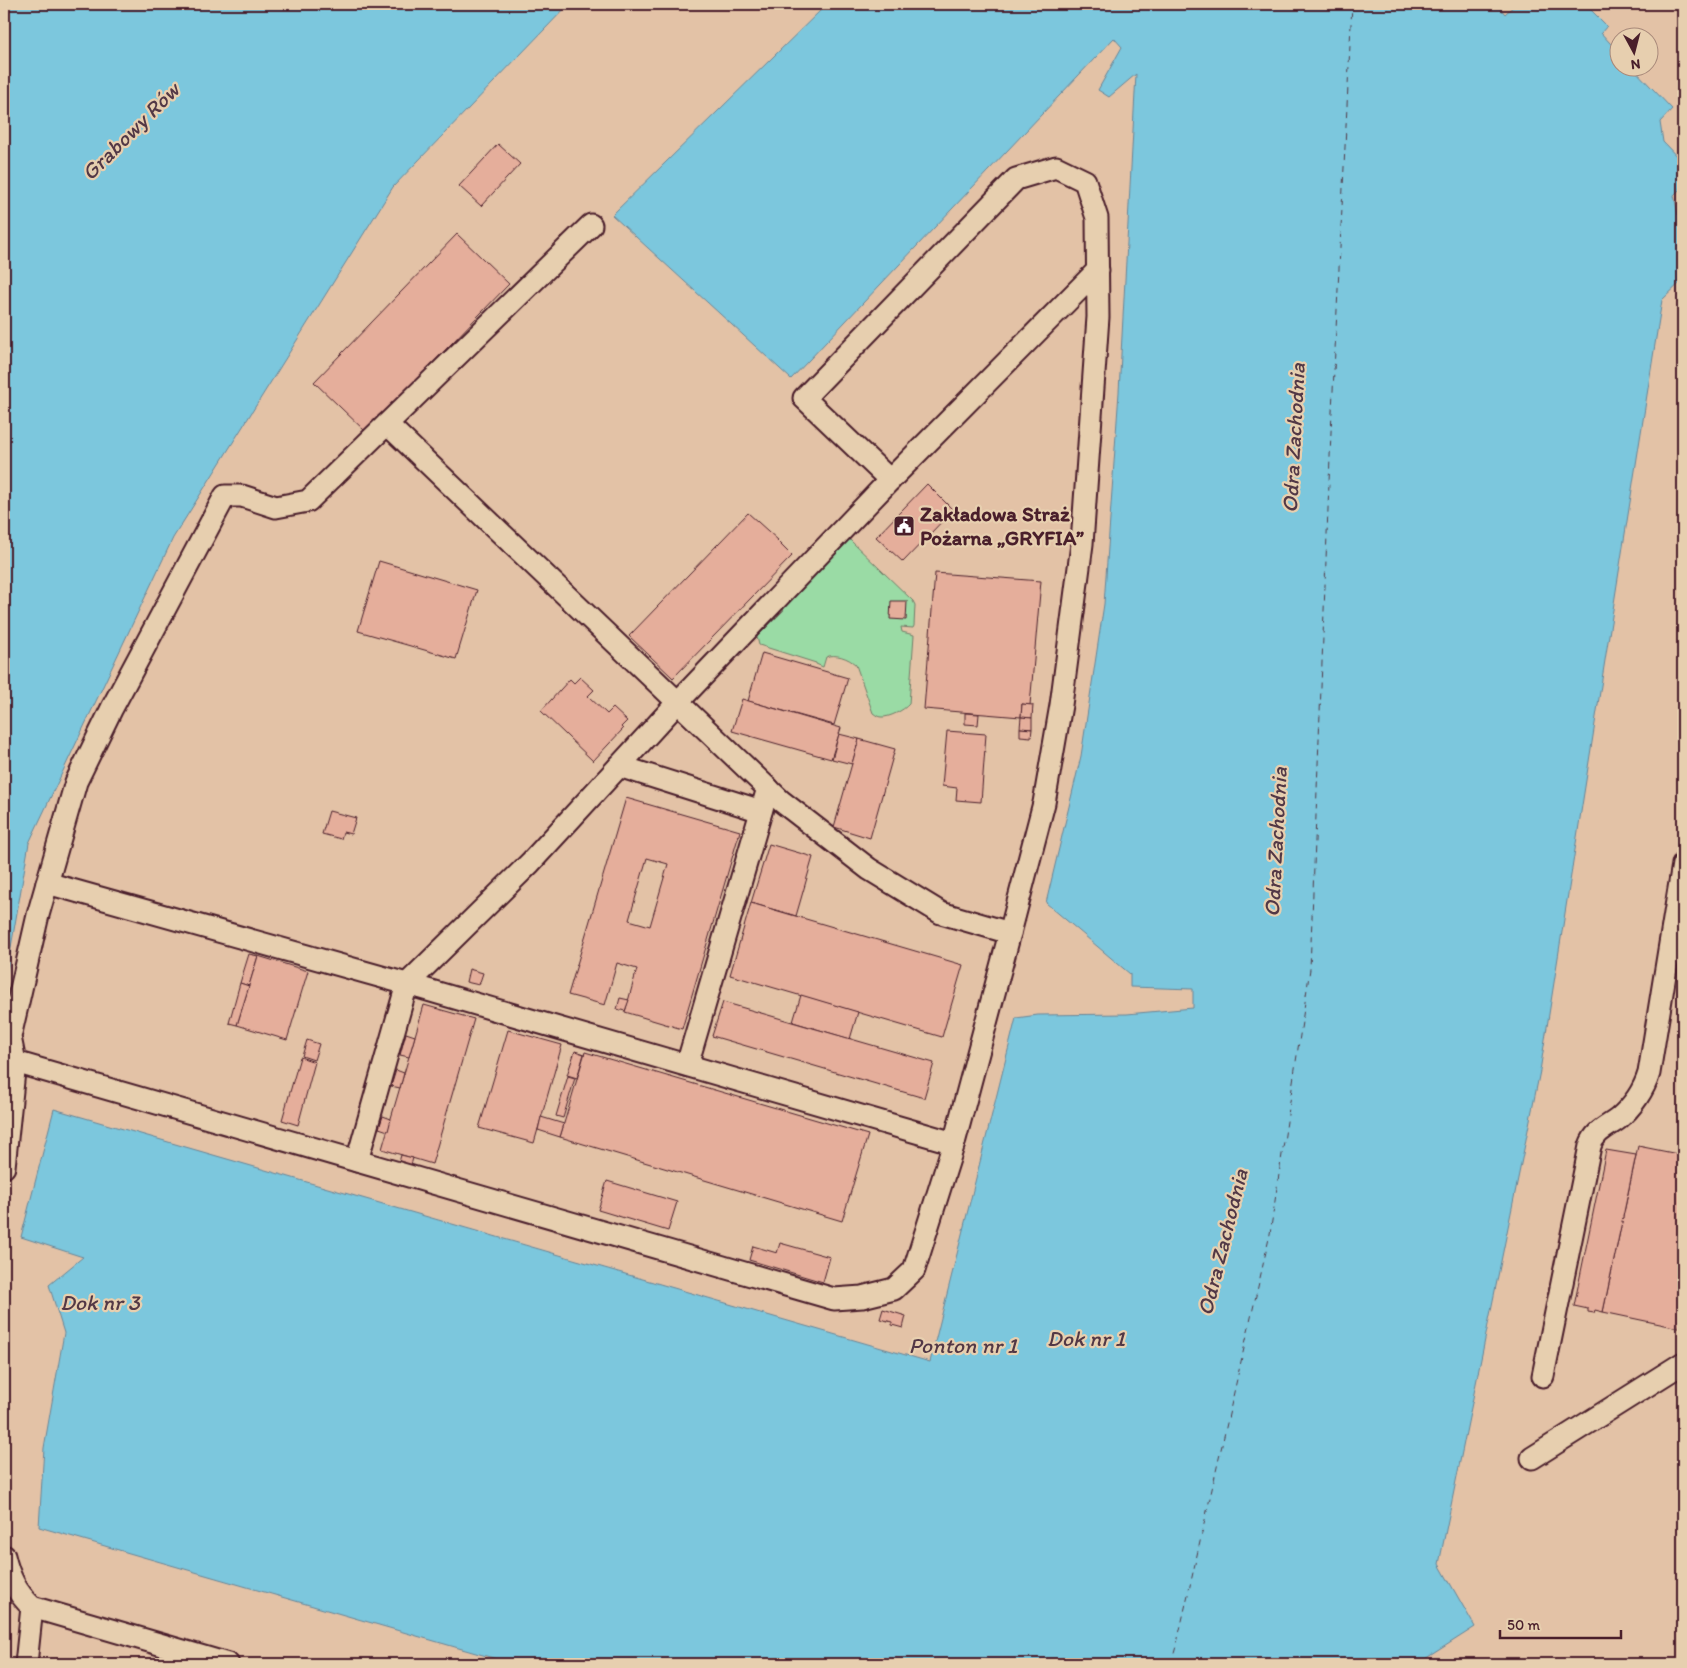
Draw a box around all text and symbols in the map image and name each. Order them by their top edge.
north arrow [1610,28,1660,78]
text: N [1630,55,1641,73]
water label: Grabowy Rów [76,75,186,186]
water label: Odra Zachodnia [1276,361,1311,514]
place label: Zakładowa Straż Pożarna „GRYFIA” [920,501,1084,550]
public building icon: Zakładowa Straż Pożarna „GRYFIA” [892,514,916,538]
water label: Odra Zachodnia [1258,765,1293,918]
water label: Odra Zachodnia [1191,1165,1254,1318]
water label: Dok nr 3 [60,1289,142,1316]
water label: Dok nr 1 [1047,1325,1126,1352]
water label: Ponton nr 1 [909,1332,1018,1359]
scale bar [1500,1608,1621,1640]
text: 50 m [1507,1616,1540,1634]

